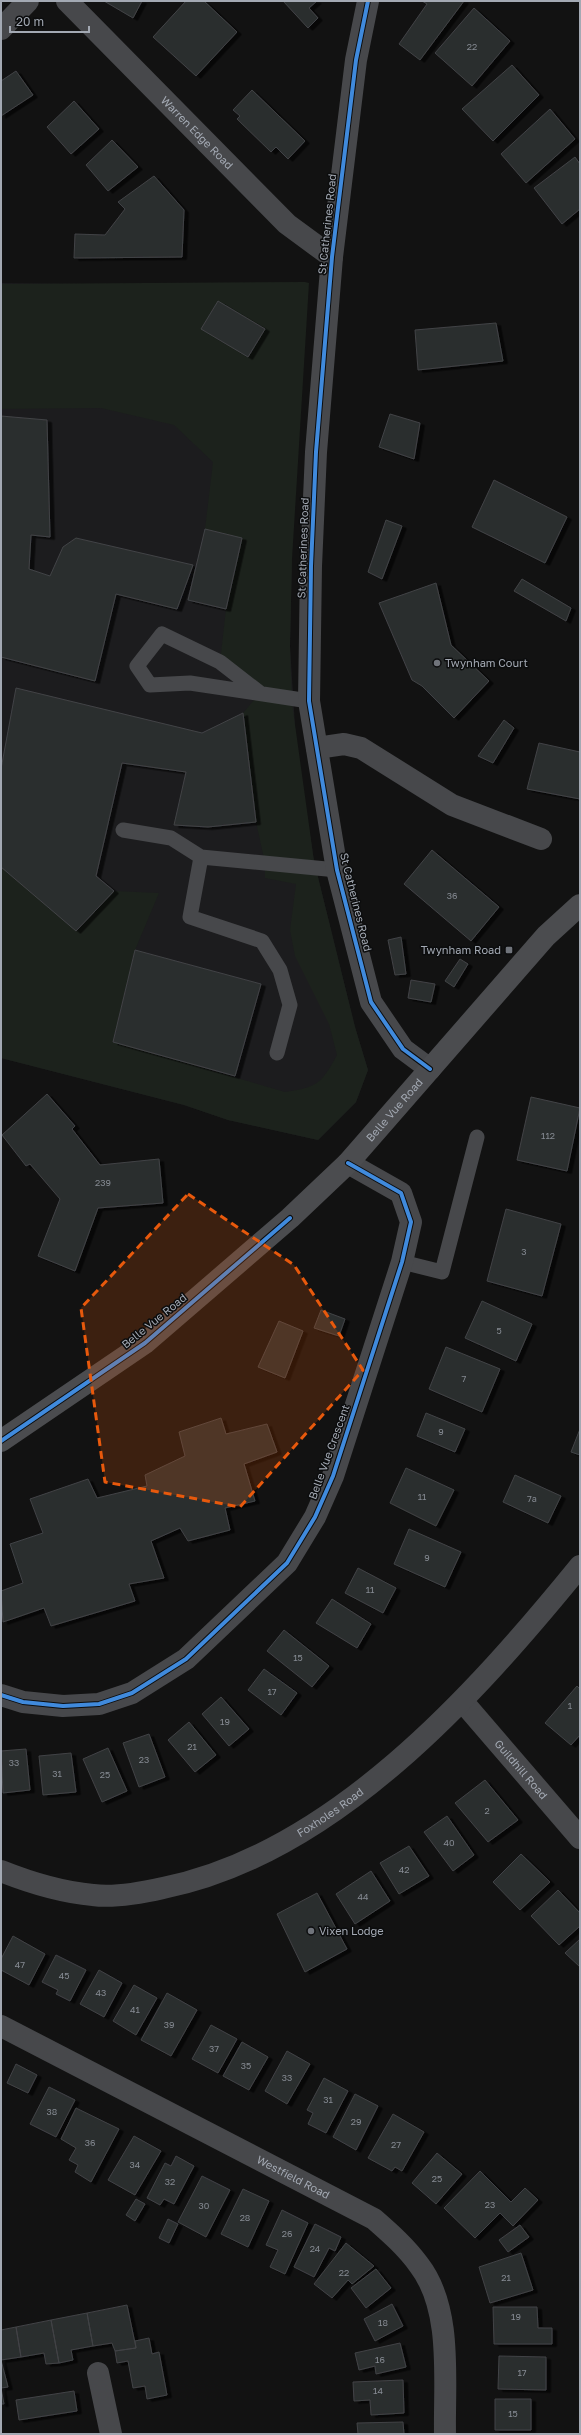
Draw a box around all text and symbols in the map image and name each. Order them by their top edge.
scale bar [10,8,89,34]
text: 20 m [16,14,44,29]
house number: 22 [467,41,477,52]
street label: Warren Edge Road [159,93,236,171]
street label: St Catherines Road [315,173,338,275]
street label: St Catherines Road [294,497,311,599]
place label: Twynham Court [445,656,528,669]
marker: Twynham Court [432,658,442,668]
street label: St Catherines Road [338,851,375,952]
house number: 36 [447,890,457,901]
place label: Twynham Road [421,943,501,956]
marker: Twynham Road [504,945,514,955]
street label: Belle Vue Road [363,1075,425,1144]
house number: 112 [541,1130,555,1141]
house number: 239 [95,1177,111,1188]
house number: 3 [521,1246,527,1257]
street label: Belle Vue Road [119,1291,189,1351]
house number: 5 [496,1325,502,1336]
house number: 7 [462,1373,467,1384]
street label: Belle Vue Crescent [305,1403,352,1501]
house number: 9 [438,1426,444,1437]
house number: 11 [418,1491,427,1502]
house number: 7a [527,1493,537,1504]
house number: 9 [424,1552,430,1563]
house number: 11 [366,1584,375,1595]
house number: 15 [293,1652,303,1663]
house number: 17 [267,1686,277,1697]
house number: 1 [568,1700,573,1711]
house number: 19 [220,1716,230,1727]
street label: Guildhill Road [492,1737,551,1801]
house number: 21 [187,1741,197,1752]
house number: 23 [139,1754,149,1765]
house number: 33 [9,1757,19,1768]
house number: 31 [52,1768,62,1779]
house number: 25 [100,1769,110,1780]
street label: Foxholes Road [294,1785,366,1839]
house number: 2 [484,1805,490,1816]
house number: 40 [443,1837,455,1848]
house number: 42 [399,1864,409,1875]
house number: 44 [358,1891,369,1902]
place label: Vixen Lodge [319,1924,384,1937]
marker: Vixen Lodge [306,1926,316,1936]
house number: 47 [15,1959,25,1970]
house number: 45 [59,1970,69,1981]
house number: 43 [96,1987,106,1998]
house number: 41 [130,2004,141,2015]
house number: 39 [164,2019,174,2030]
house number: 37 [209,2043,219,2054]
house number: 35 [241,2060,251,2071]
house number: 33 [282,2072,292,2083]
house number: 31 [323,2094,333,2105]
house number: 38 [47,2106,57,2117]
house number: 29 [351,2116,361,2127]
house number: 36 [85,2137,95,2148]
house number: 27 [391,2139,401,2150]
street label: Westfield Road [255,2153,332,2201]
house number: 34 [130,2159,141,2170]
house number: 25 [432,2173,442,2184]
house number: 32 [165,2176,175,2187]
house number: 23 [485,2199,495,2210]
house number: 30 [199,2200,210,2211]
house number: 28 [240,2212,250,2223]
house number: 26 [282,2228,292,2239]
house number: 24 [310,2243,321,2254]
house number: 22 [339,2267,349,2278]
house number: 21 [501,2272,511,2283]
house number: 19 [511,2311,521,2322]
house number: 18 [378,2317,388,2328]
house number: 16 [375,2354,385,2365]
house number: 17 [517,2367,527,2378]
house number: 14 [373,2385,383,2396]
house number: 15 [508,2408,518,2419]

